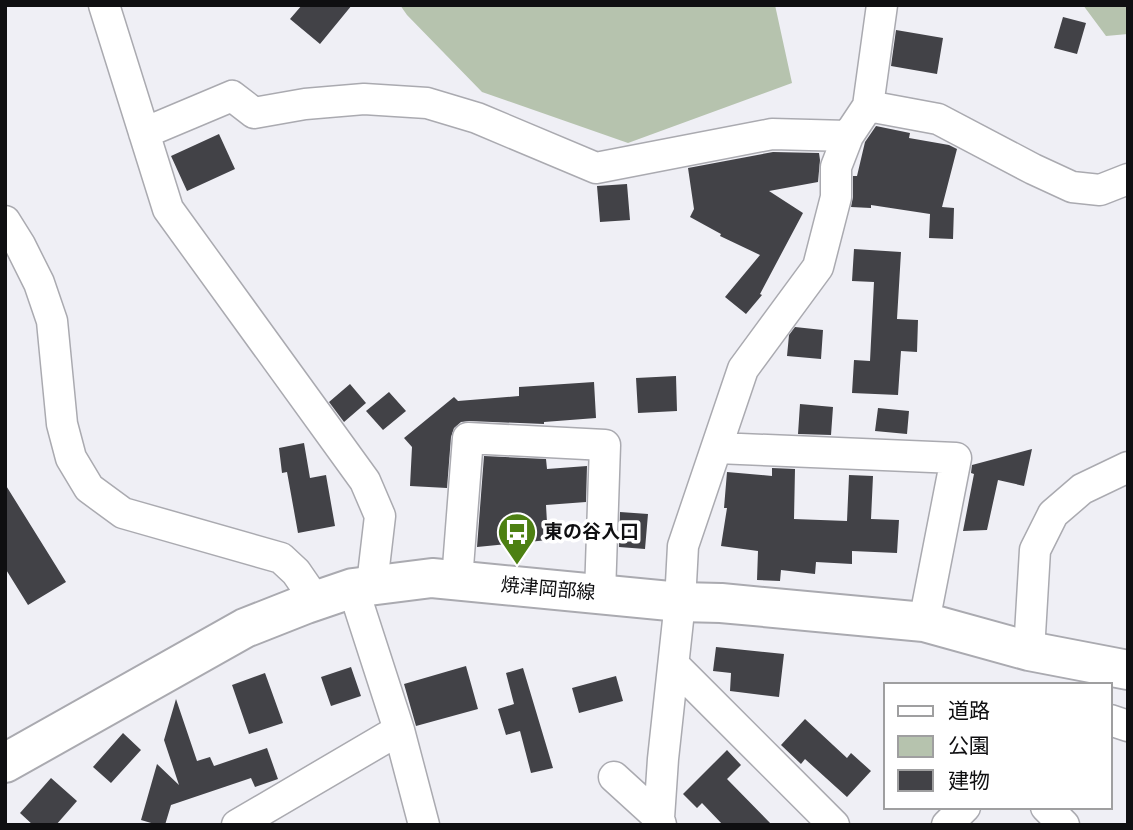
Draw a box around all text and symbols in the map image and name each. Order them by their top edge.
bus stop icon: 東の谷入口 [496,511,538,566]
place label: 東の谷入口 [544,521,639,543]
street label: 焼津岡部線 [500,574,596,604]
legend [884,683,1112,809]
text: 道路 [948,699,990,723]
text: 公園 [948,734,990,758]
text: 建物 [948,769,990,793]

